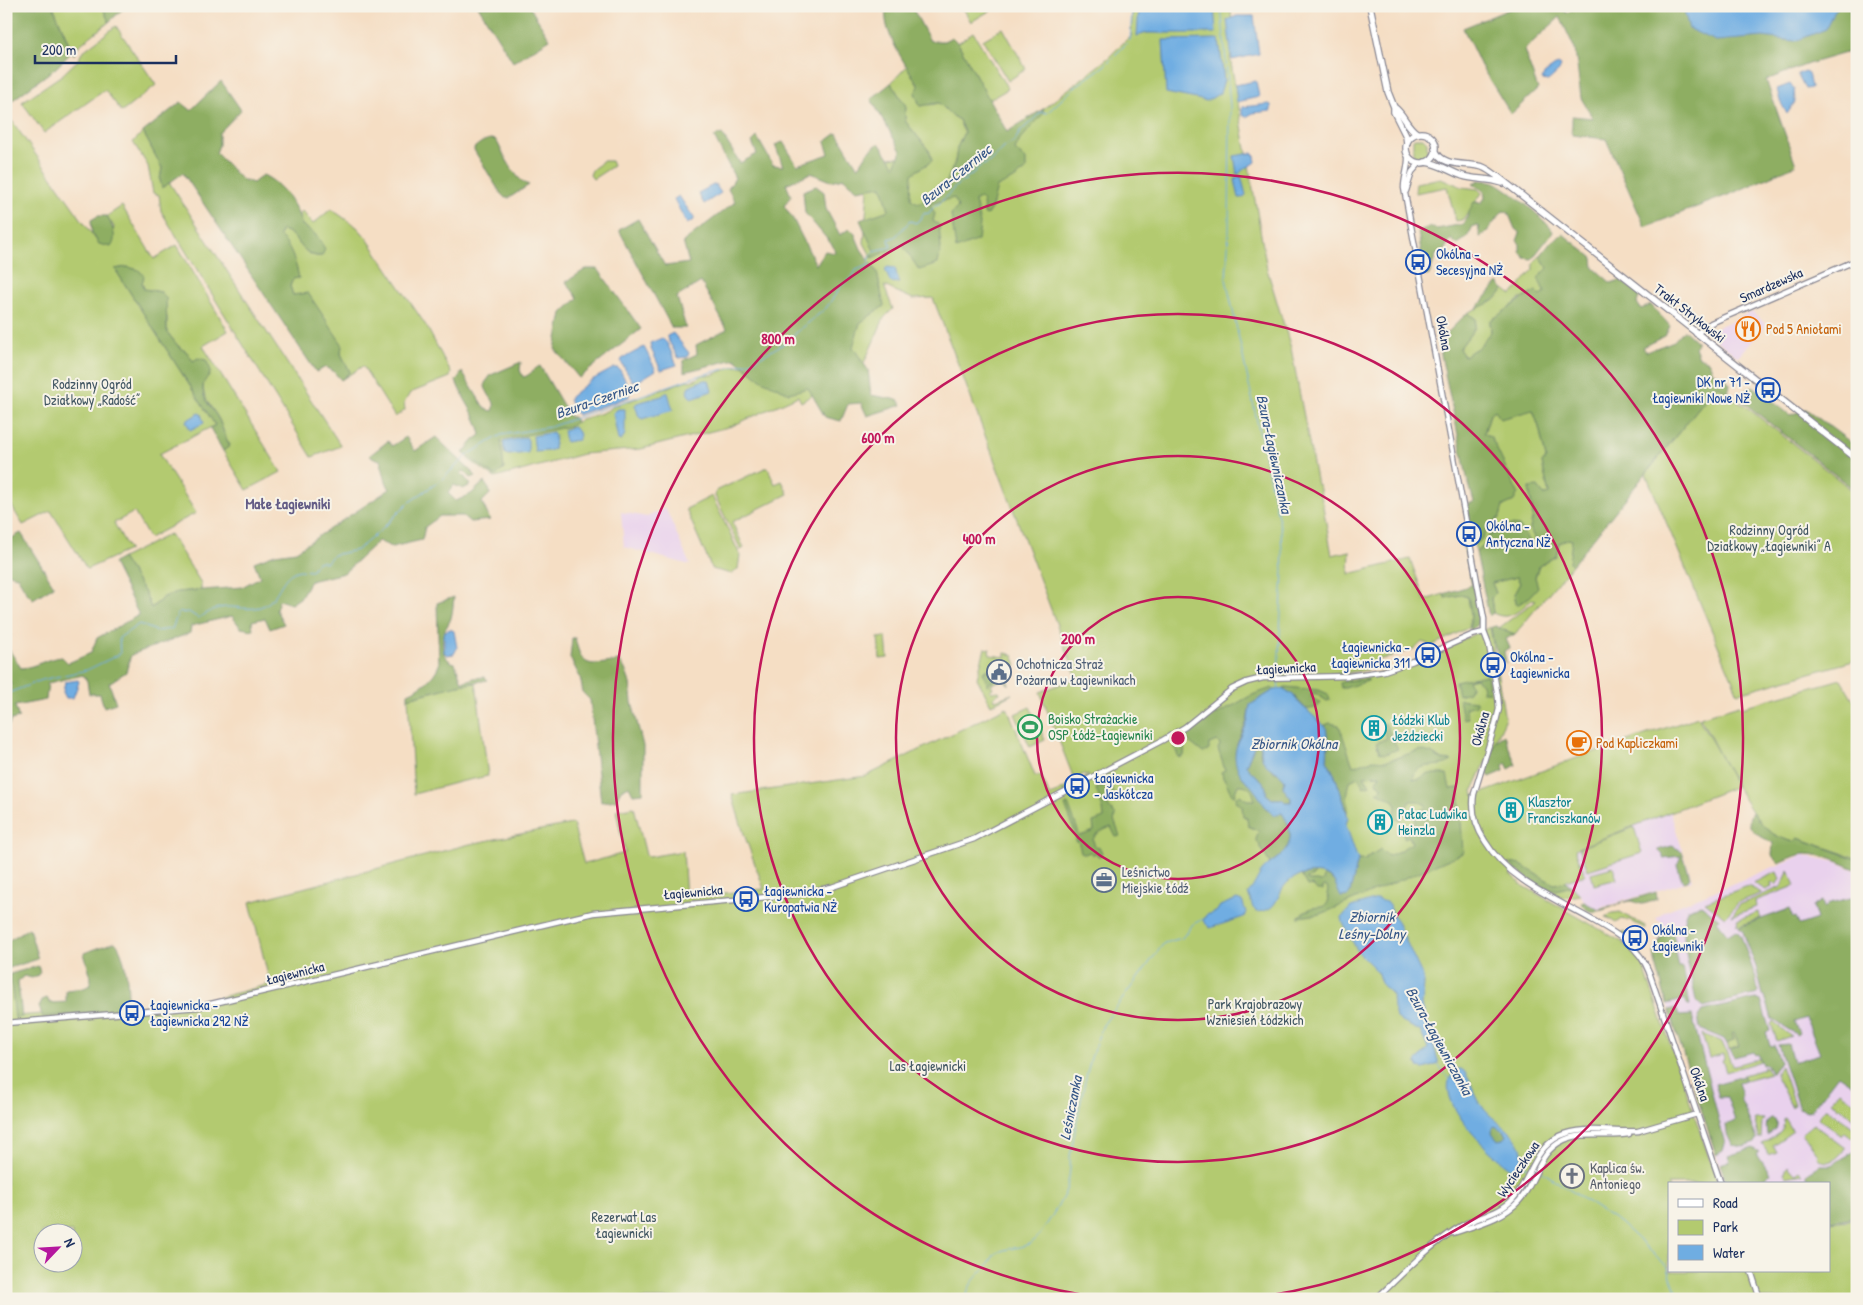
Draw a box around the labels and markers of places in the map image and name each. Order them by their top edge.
place label: Okólna - Secesyjna NŻ [1436,244,1503,280]
bus stop icon: Okólna - Secesyjna NŻ [1405,249,1431,275]
restaurant icon: Pod 5 Aniołami [1735,316,1761,342]
place label: Pod 5 Aniołami [1766,319,1842,338]
place label: DK nr 71 - Łagiewniki Nowe NŻ [1652,372,1750,408]
bus stop icon: DK nr 71 - Łagiewniki Nowe NŻ [1755,377,1781,403]
place label: Okólna - Antyczna NŻ [1486,516,1551,552]
bus stop icon: Okólna - Antyczna NŻ [1456,521,1482,547]
place label: Łagiewnicka - Łagiewnicka 311 [1331,637,1410,673]
bus stop icon: Łagiewnicka - Łagiewnicka 311 [1415,642,1441,668]
place label: Okólna - Łagiewnicka [1510,647,1570,683]
bus stop icon: Okólna - Łagiewnicka [1480,652,1506,678]
place label: Ochotnicza Straż Pożarna w Łagiewnikach [1016,654,1135,690]
public building icon: Ochotnicza Straż Pożarna w Łagiewnikach [986,659,1012,685]
place label: Boisko Strażackie OSP Łódź-Łagiewniki [1048,709,1153,745]
place label: Łódzki Klub Jeździecki [1392,710,1450,745]
sports icon: Boisko Strażackie OSP Łódź-Łagiewniki [1017,714,1043,740]
building icon: Łódzki Klub Jeździecki [1361,715,1387,741]
centre of rings [1169,729,1187,747]
cafe icon: Pod Kapliczkami [1566,730,1592,756]
place label: Pod Kapliczkami [1596,733,1678,753]
place label: Łagiewnicka - Jaskółcza [1094,768,1154,803]
bus stop icon: Łagiewnicka - Jaskółcza [1064,773,1090,799]
place label: Klasztor Franciszkanów [1527,792,1601,827]
building icon: Klasztor Franciszkanów [1498,797,1524,823]
place label: Pałac Ludwika Heinzla [1398,804,1467,839]
building icon: Pałac Ludwika Heinzla [1367,809,1393,835]
place label: Leśnictwo Miejskie Łódź [1122,862,1189,898]
office icon: Leśnictwo Miejskie Łódź [1091,867,1117,893]
place label: Łagiewnicka - Kuropatwia NŻ [764,881,837,917]
bus stop icon: Łagiewnicka - Kuropatwia NŻ [733,886,759,912]
place label: Okólna - Łagiewniki [1652,920,1704,956]
bus stop icon: Okólna - Łagiewniki [1622,925,1648,951]
place label: Łagiewnicka - Łagiewnicka 292 NŻ [150,995,249,1031]
bus stop icon: Łagiewnicka - Łagiewnicka 292 NŻ [119,1000,145,1026]
place label: Kaplica św. Antoniego [1590,1158,1645,1194]
church icon: Kaplica św. Antoniego [1559,1163,1585,1189]

